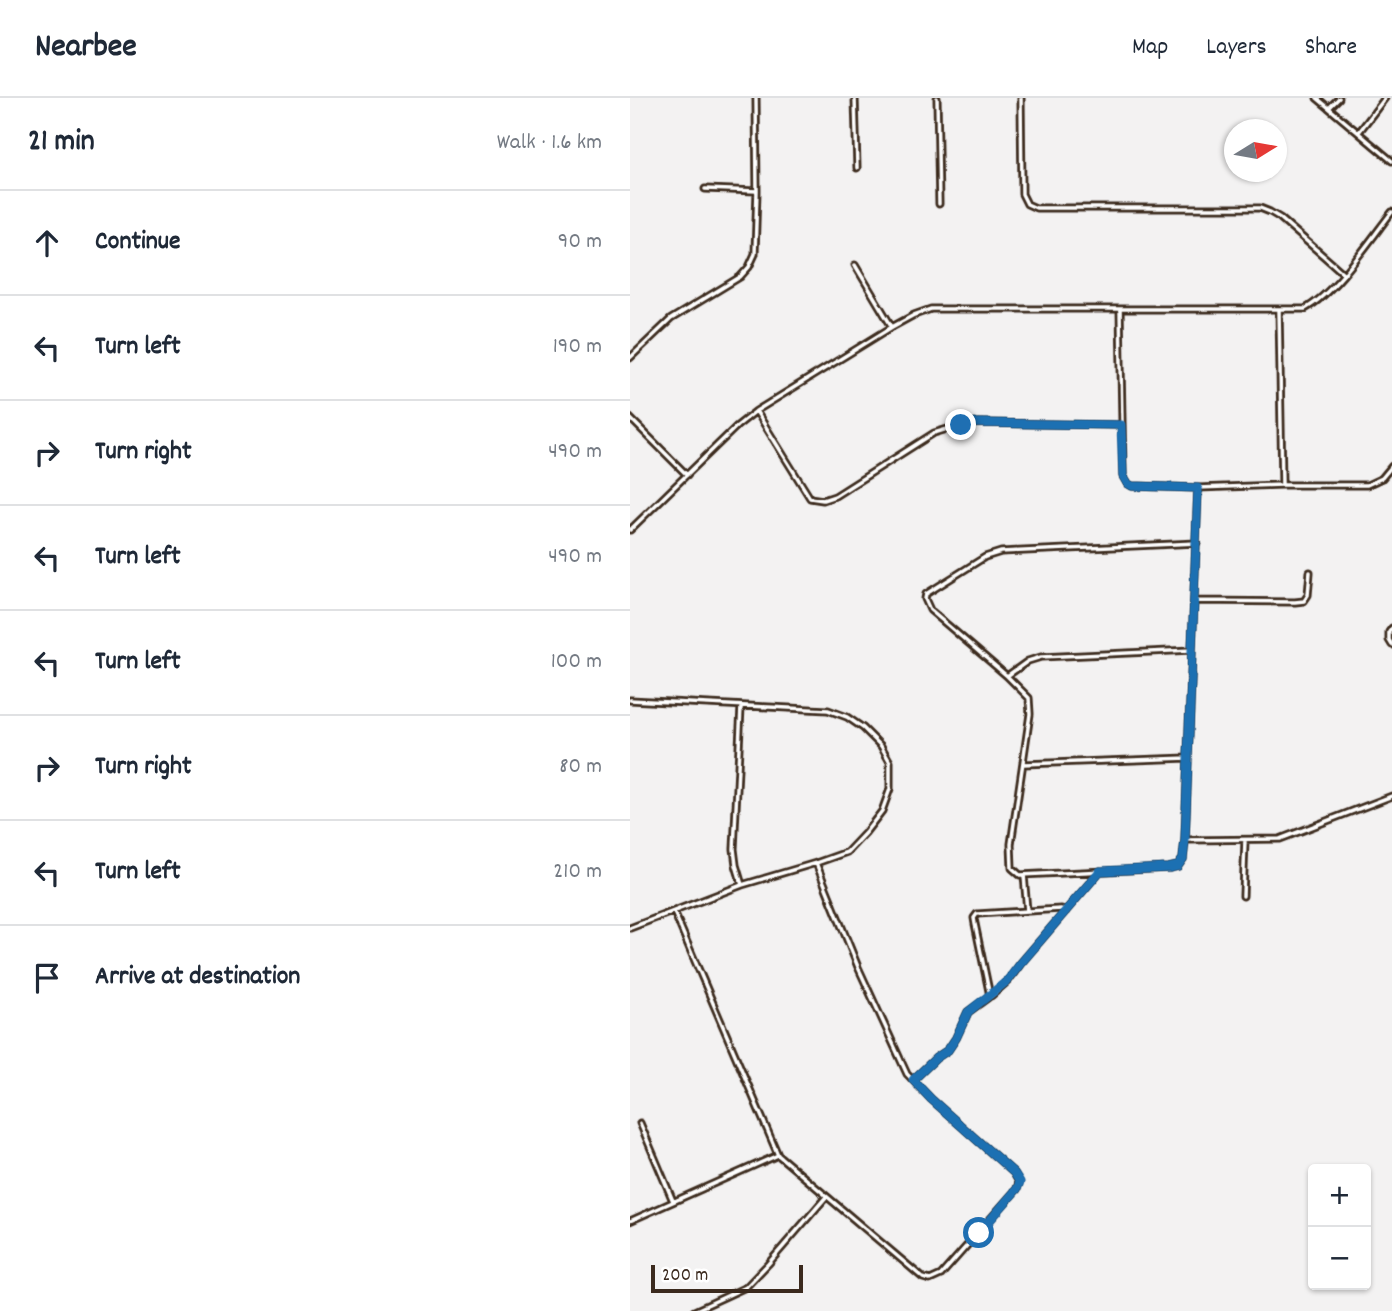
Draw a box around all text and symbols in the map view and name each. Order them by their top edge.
text: Nearbee [35,25,137,72]
text: Map [1132,31,1168,65]
text: Layers [1206,31,1267,65]
text: Share [1305,31,1357,65]
north arrow [1224,119,1287,182]
text: 21 min [28,122,95,165]
text: Walk · 1.6 km [497,127,602,160]
icon: ahead [28,224,66,262]
text: Continue [95,224,180,261]
text: 90 m [558,226,602,259]
icon: left [28,329,66,367]
text: Turn left [95,329,181,366]
text: 190 m [553,331,602,364]
route end [945,409,976,440]
icon: right [28,434,66,472]
text: Turn right [95,434,192,471]
text: 490 m [548,436,602,469]
icon: left [28,539,66,577]
text: Turn left [95,539,181,576]
text: 490 m [548,541,602,574]
icon: left [28,644,66,682]
text: Turn left [95,644,181,681]
text: 100 m [551,646,602,679]
icon: right [28,749,66,787]
text: Turn right [95,749,192,786]
text: 80 m [559,751,602,784]
icon: left [28,854,66,892]
text: Turn left [95,854,181,891]
text: 210 m [553,856,602,889]
icon: arrive [28,959,66,997]
text: Arrive at destination [95,959,300,996]
map controls [1308,1164,1371,1290]
button: + [1308,1164,1371,1227]
route start [963,1217,994,1248]
button: − [1308,1227,1371,1290]
scale bar [651,1262,803,1294]
text: 200 m [662,1263,708,1290]

